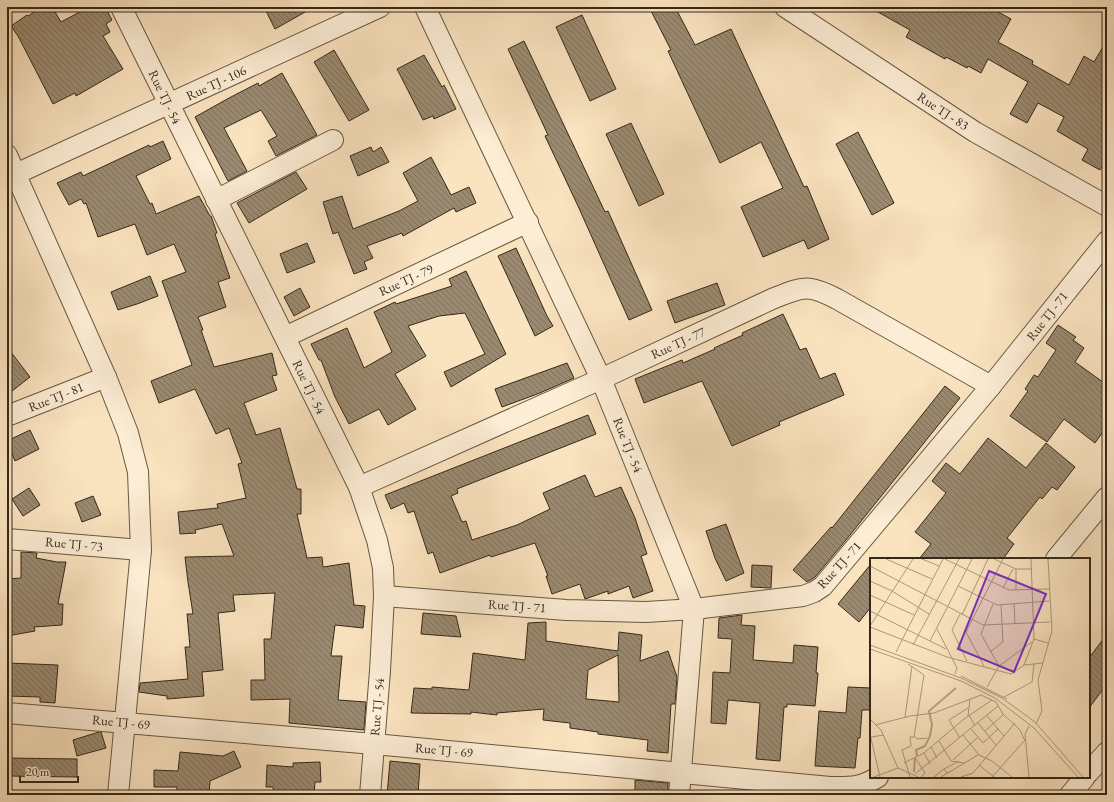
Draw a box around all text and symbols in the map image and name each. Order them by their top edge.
street label: Rue TJ - 106 [183,62,249,104]
street label: Rue TJ - 54 [145,67,186,128]
street label: Rue TJ - 83 [914,88,972,134]
street label: Rue TJ - 79 [376,260,437,300]
street label: Rue TJ - 71 [1022,288,1072,344]
street label: Rue TJ - 77 [648,323,709,363]
street label: Rue TJ - 54 [289,357,330,418]
street label: Rue TJ - 81 [26,378,86,416]
street label: Rue TJ - 54 [609,415,647,476]
street label: Rue TJ - 73 [44,533,104,555]
street label: Rue TJ - 71 [813,538,865,592]
inset map [870,558,1090,778]
street label: Rue TJ - 71 [487,595,547,617]
street label: Rue TJ - 54 [366,677,388,737]
street label: Rue TJ - 69 [91,711,151,733]
street label: Rue TJ - 69 [414,739,474,761]
scale bar [20,758,78,784]
text: 20 m [26,764,50,780]

